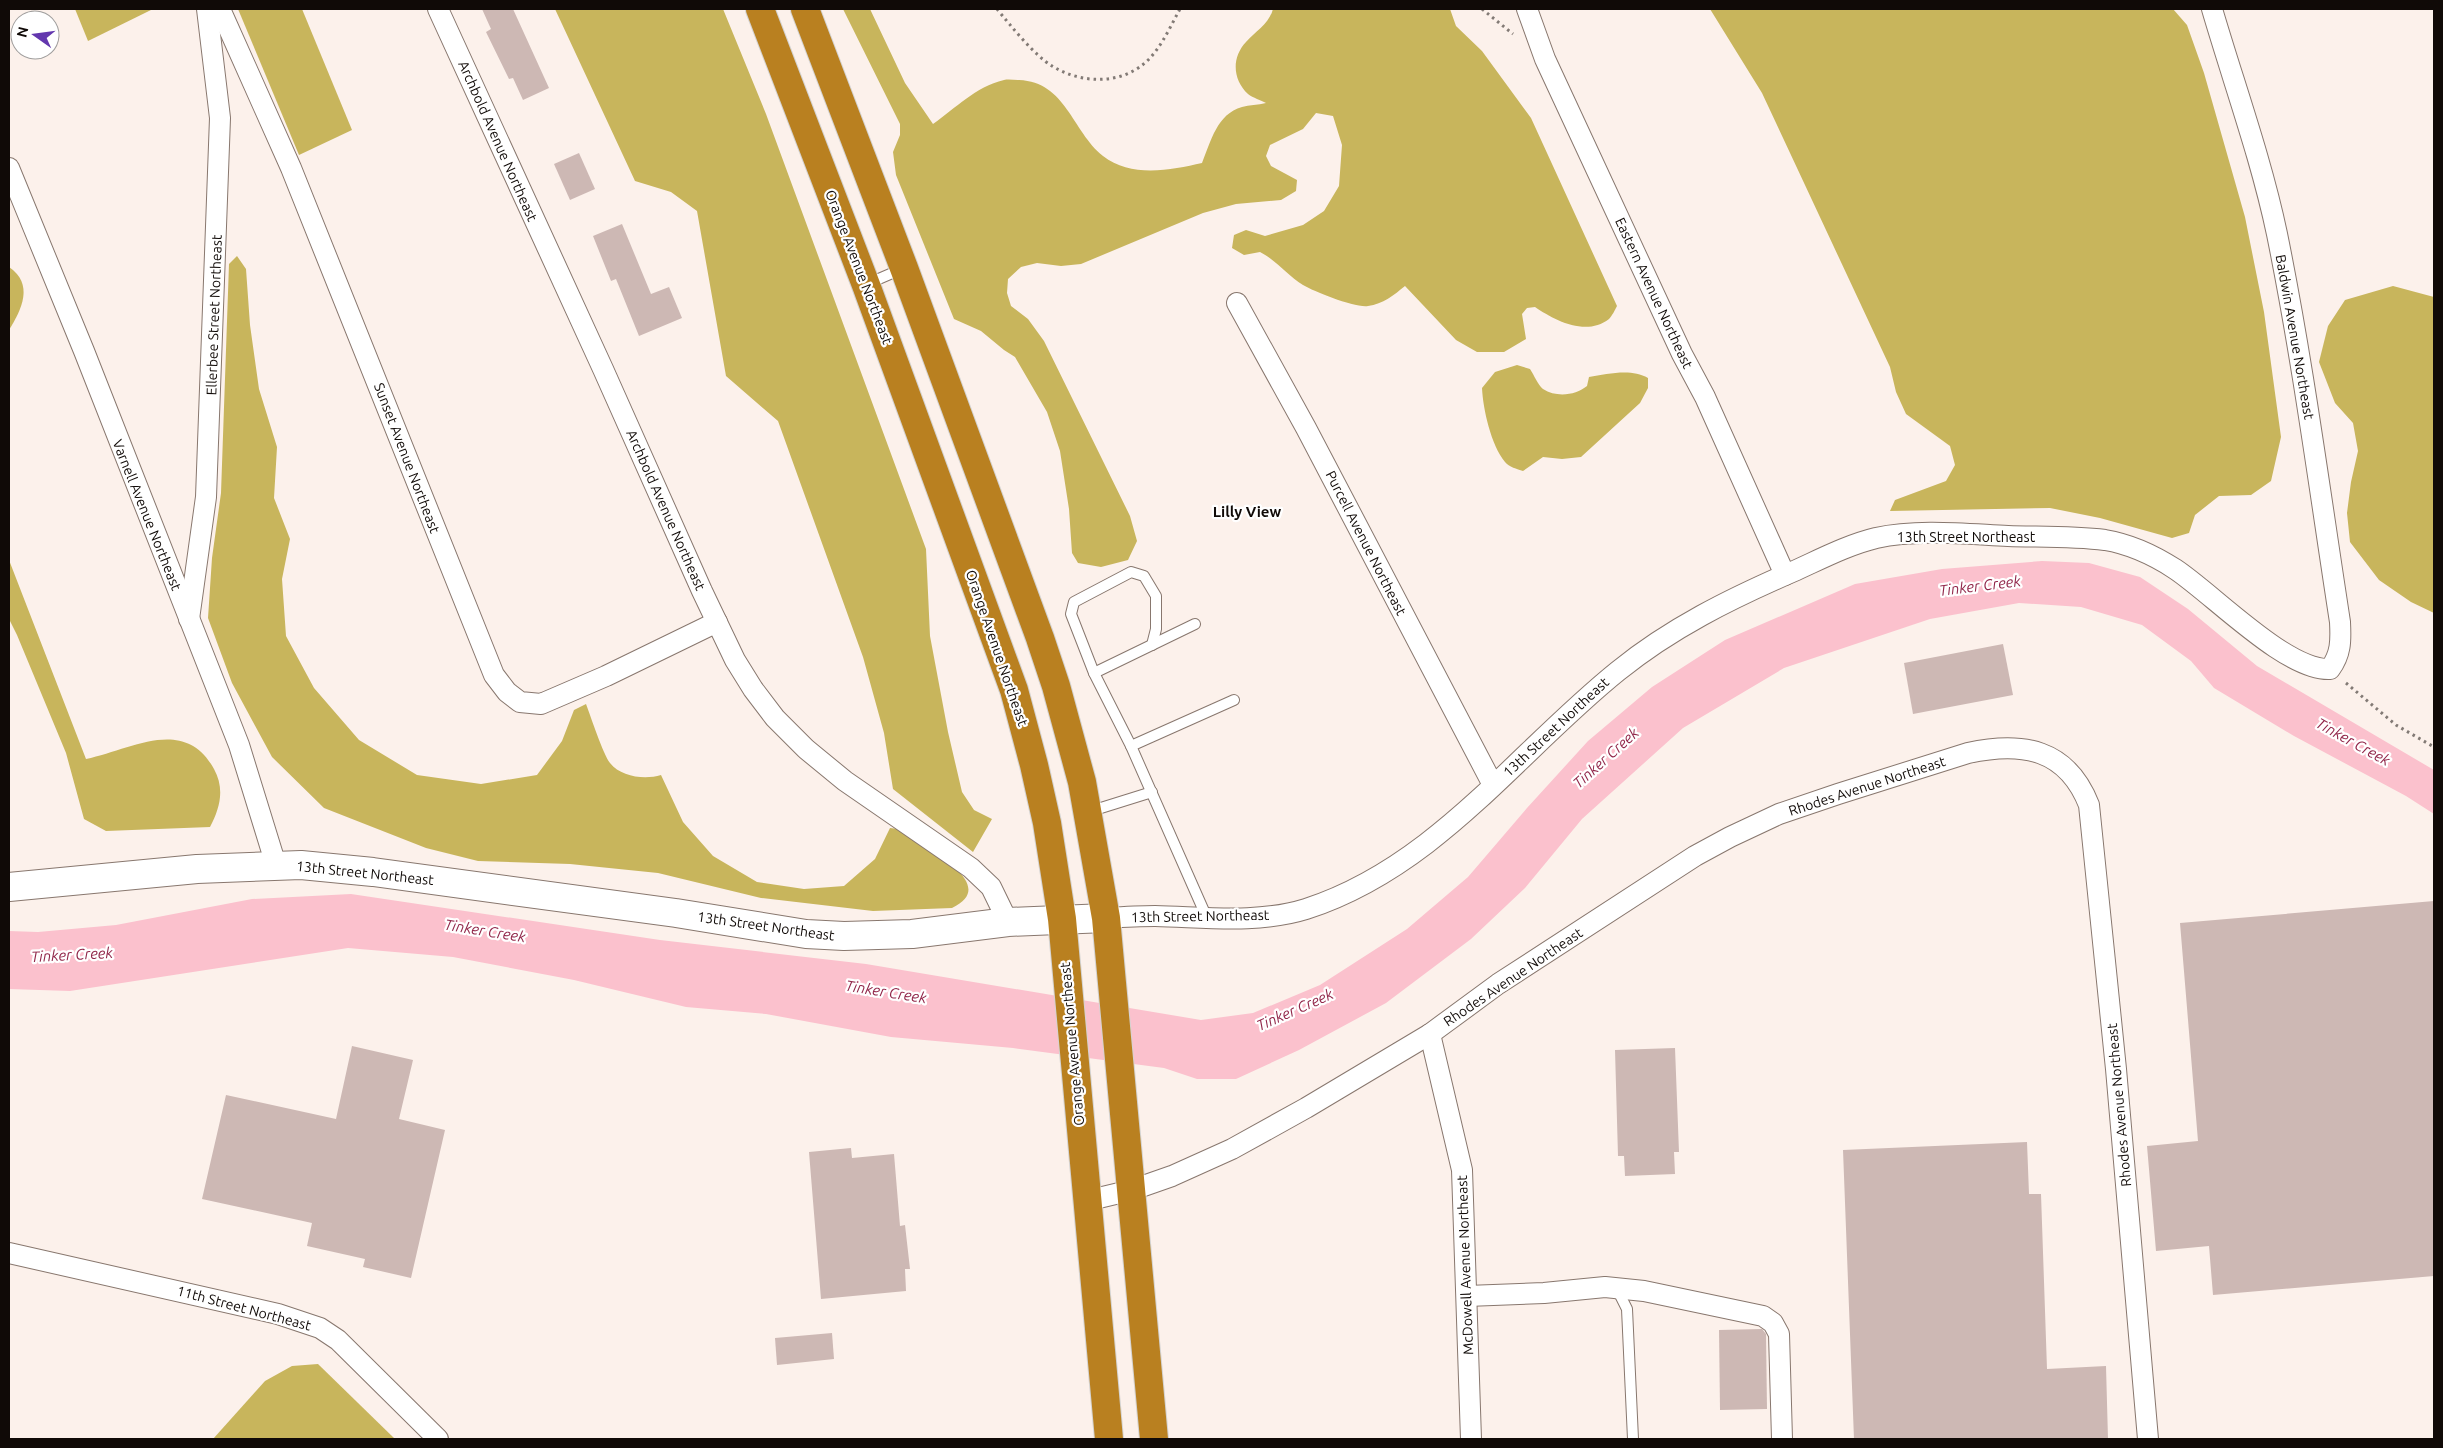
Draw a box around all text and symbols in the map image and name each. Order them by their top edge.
north arrow [10,10,60,60]
text: N [13,25,31,39]
street label: Archbold Avenue Northeast [455,58,541,224]
street label: Orange Avenue Northeast [822,187,896,347]
street label: Eastern Avenue Northeast [1612,215,1696,371]
street label: Ellerbee Street Northeast [203,234,225,396]
street label: Baldwin Avenue Northeast [2273,253,2317,421]
street label: Sunset Avenue Northeast [371,381,443,536]
street label: Archbold Avenue Northeast [623,427,709,593]
street label: Varnell Avenue Northeast [109,437,185,593]
street label: Purcell Avenue Northeast [1322,468,1410,618]
district label: Lilly View [1213,503,1281,520]
street label: 13th Street Northeast [1897,529,2036,545]
street label: Orange Avenue Northeast [963,568,1031,729]
water label: Tinker Creek [1938,572,2022,599]
street label: 13th Street Northeast [1500,674,1612,780]
water label: Tinker Creek [2313,714,2394,769]
water label: Tinker Creek [1569,724,1642,791]
street label: Rhodes Avenue Northeast [1787,753,1948,819]
street label: 13th Street Northeast [295,858,435,888]
street label: 13th Street Northeast [1131,907,1270,925]
street label: 13th Street Northeast [696,908,836,944]
water label: Tinker Creek [443,916,527,945]
street label: Rhodes Avenue Northeast [1441,924,1586,1029]
water label: Tinker Creek [31,944,114,965]
street label: Orange Avenue Northeast [1057,961,1087,1126]
water label: Tinker Creek [844,977,928,1006]
water label: Tinker Creek [1254,985,1336,1034]
street label: Rhodes Avenue Northeast [2104,1022,2134,1187]
street label: McDowell Avenue Northeast [1454,1174,1476,1355]
street label: 11th Street Northeast [175,1282,313,1334]

